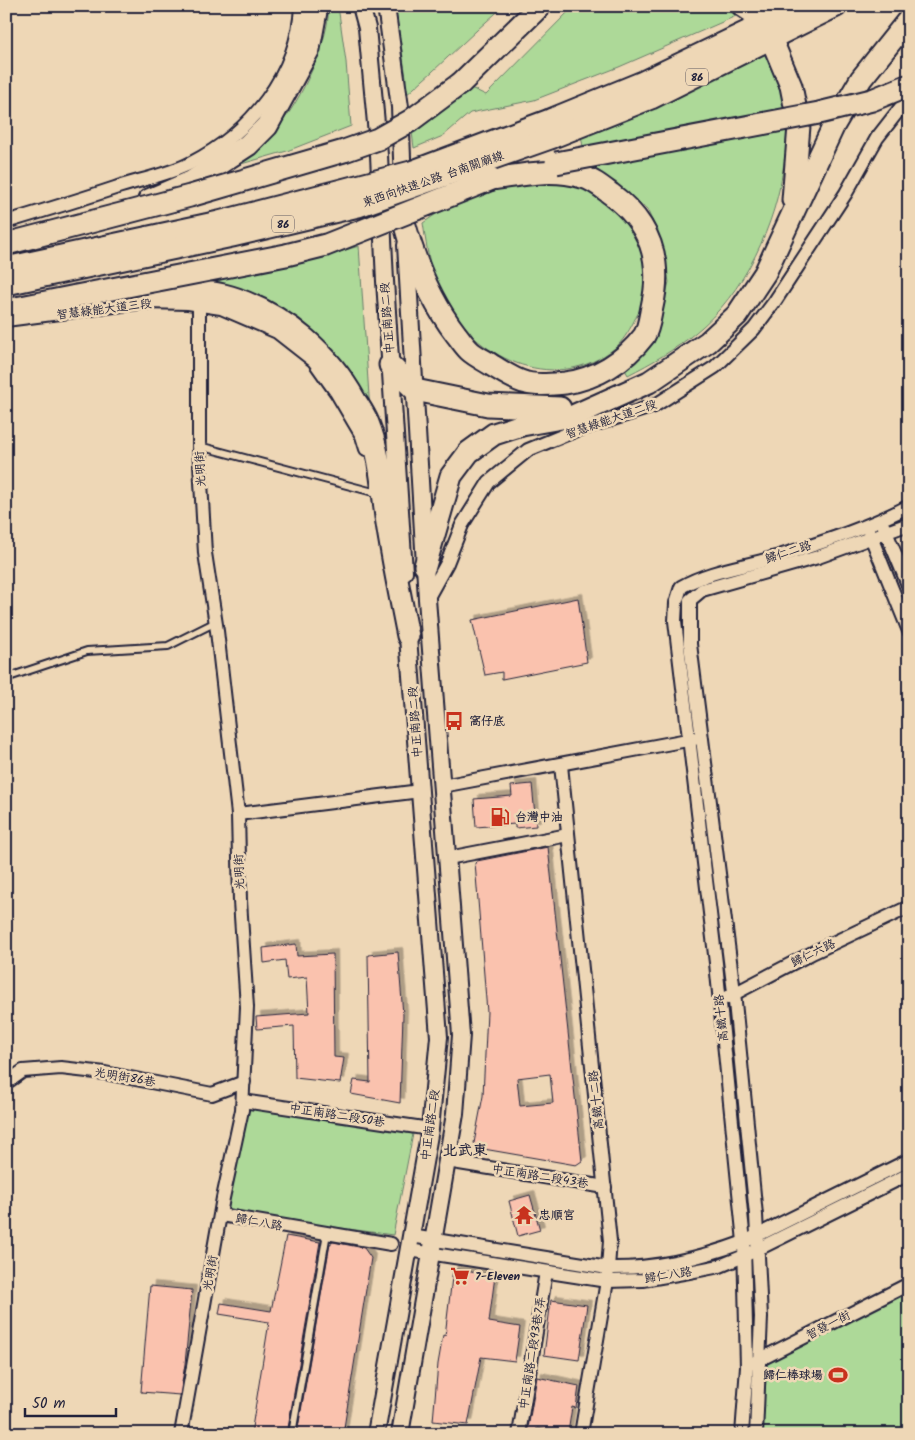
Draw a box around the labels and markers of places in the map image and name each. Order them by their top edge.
bus stop icon: 窩仔底 [443,710,465,732]
place label: 窩仔底 [469,712,505,731]
fuel station icon: 台灣中油 [489,806,511,828]
place label: 台灣中油 [515,808,563,827]
temple icon: 忠順宮 [513,1204,535,1226]
place label: 忠順宮 [539,1206,575,1225]
supermarket icon: 7-Eleven [449,1265,471,1287]
place label: 7-Eleven [475,1267,521,1286]
sports icon: 歸仁棒球場 [827,1364,849,1386]
place label: 歸仁棒球場 [763,1366,823,1385]

